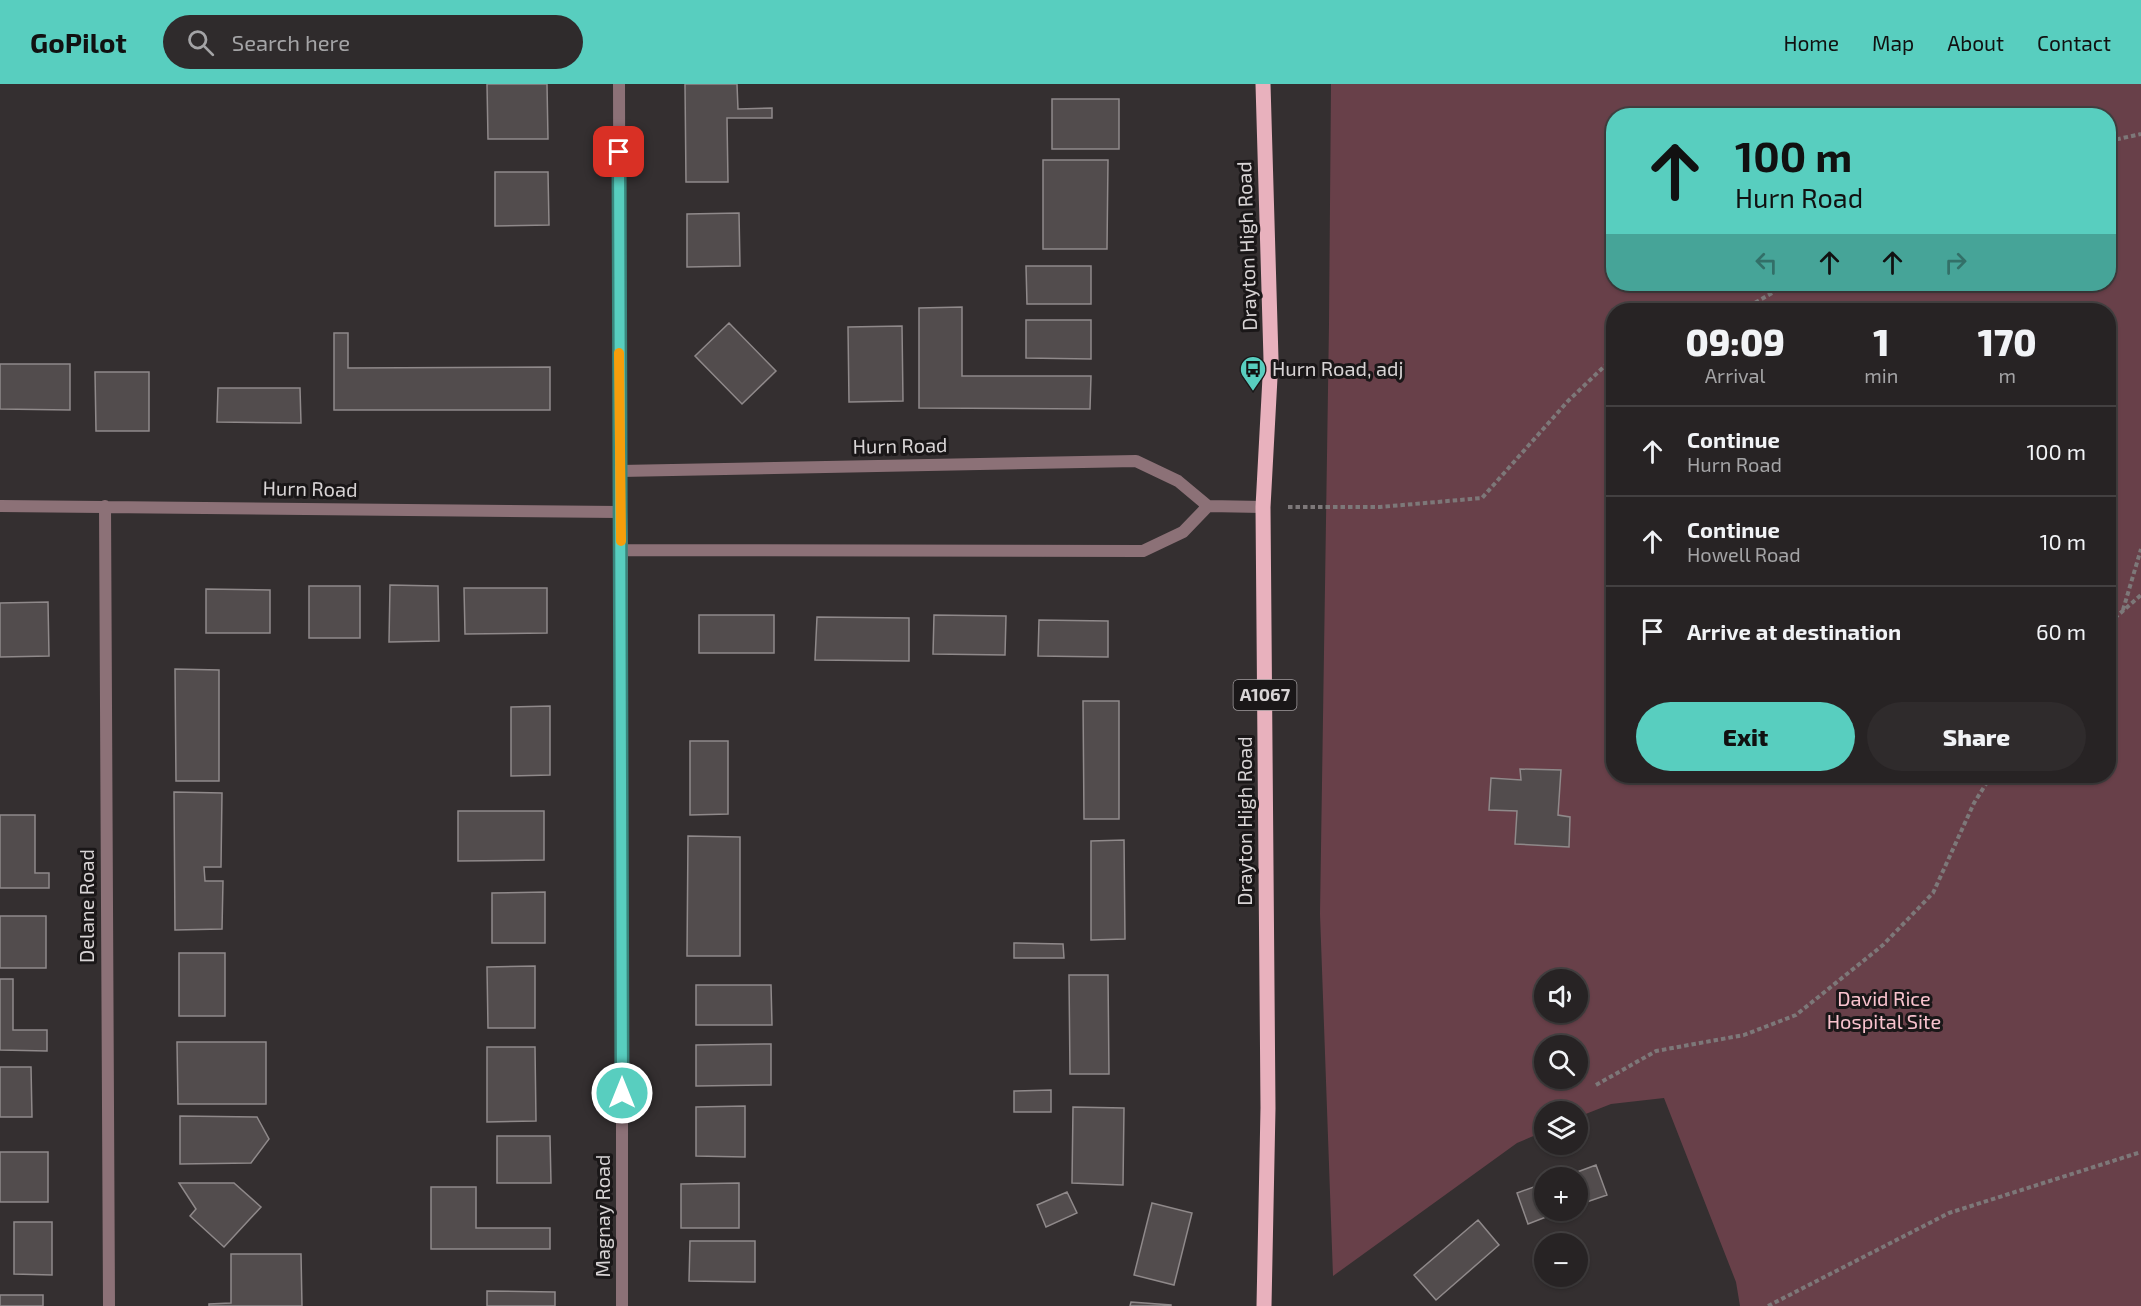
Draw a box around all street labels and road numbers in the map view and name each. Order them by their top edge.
street label: Drayton High Road [1231,161,1261,331]
street label: Hurn Road [852,432,948,458]
street label: Hurn Road [262,475,358,501]
road number: A1067 [1234,680,1296,710]
street label: Drayton High Road [1232,736,1256,906]
street label: Delane Road [74,849,98,963]
street label: Magnay Road [590,1155,614,1277]

